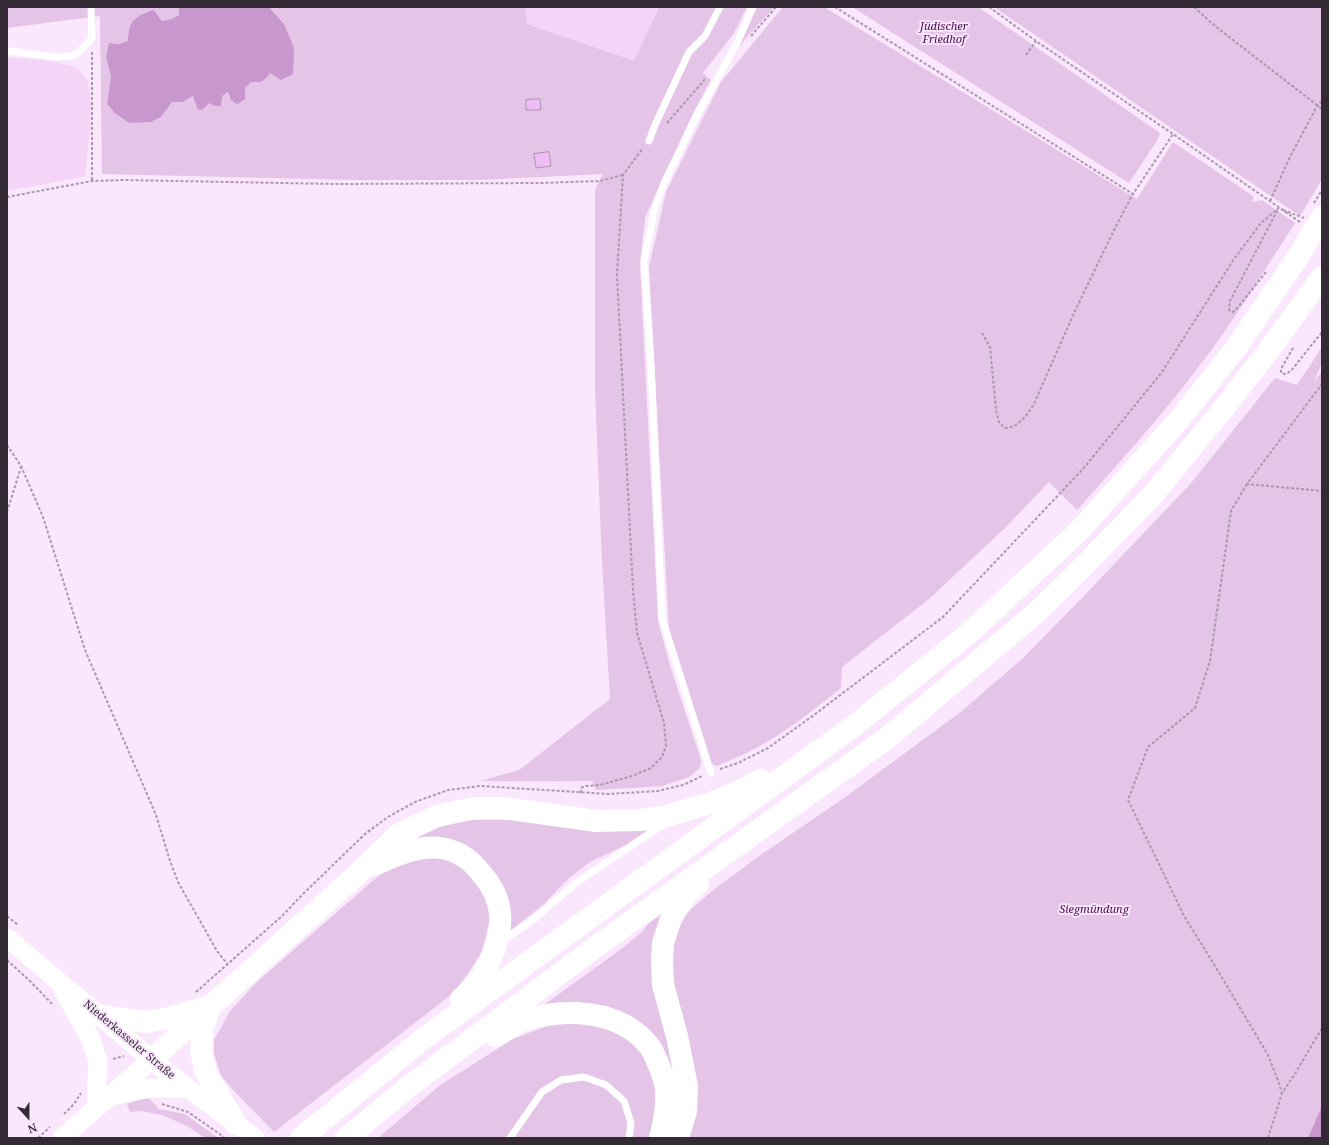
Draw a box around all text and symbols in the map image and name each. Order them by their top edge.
park label: Jüdischer Friedhof [920,20,968,46]
park label: Siegmündung [1059,903,1129,917]
street label: Niederkasseler Straße [81,998,177,1082]
north arrow [8,1097,48,1137]
text: N [26,1120,39,1137]

